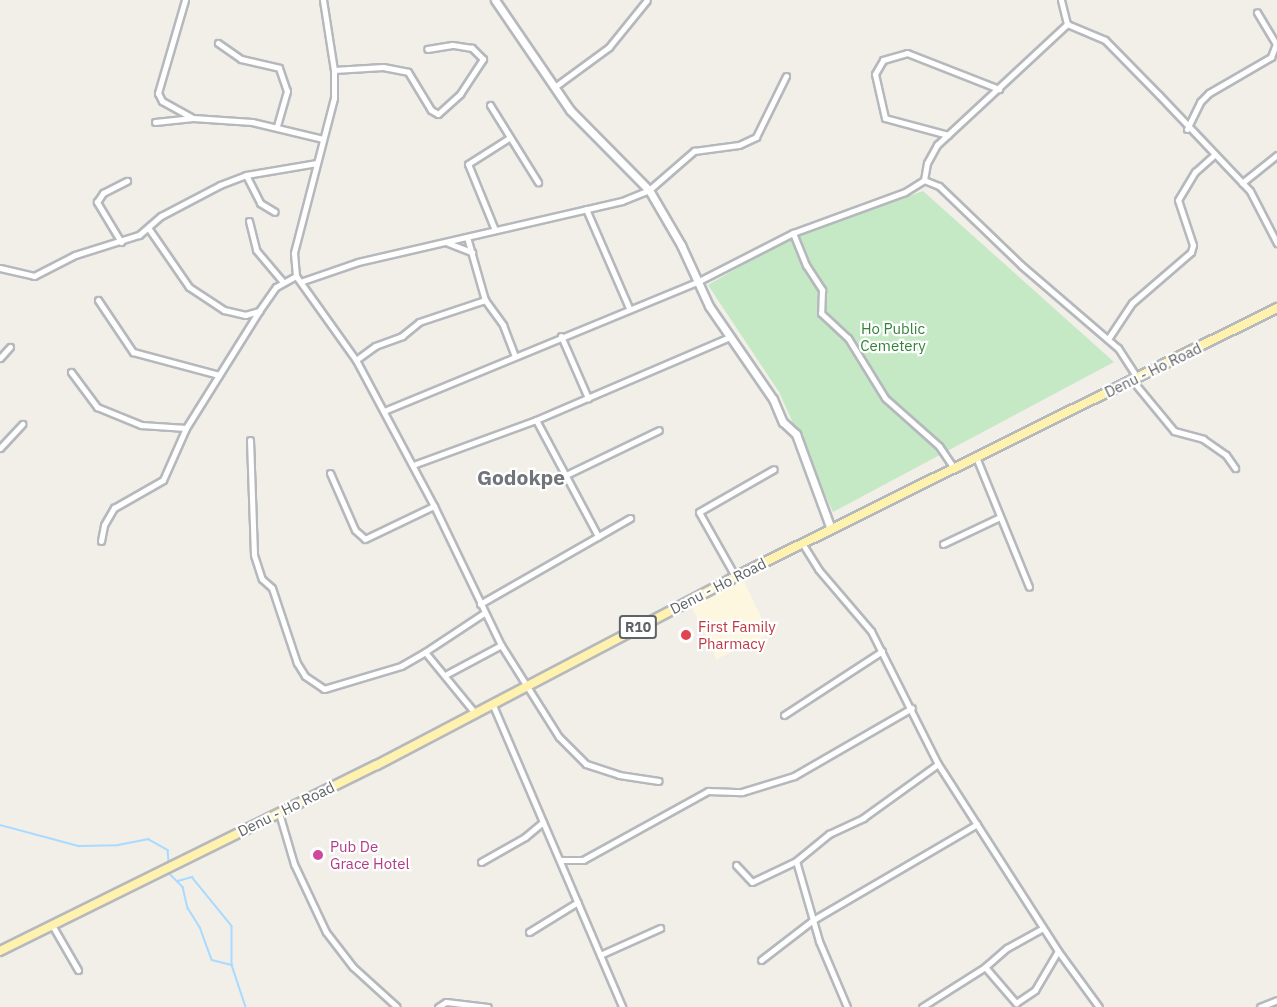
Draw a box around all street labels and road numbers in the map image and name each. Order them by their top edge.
street label: Denu - Ho Road [1102,339,1204,401]
street label: Denu - Ho Road [667,554,769,618]
road number: R10 [618,616,658,638]
street label: Denu - Ho Road [235,778,337,840]

